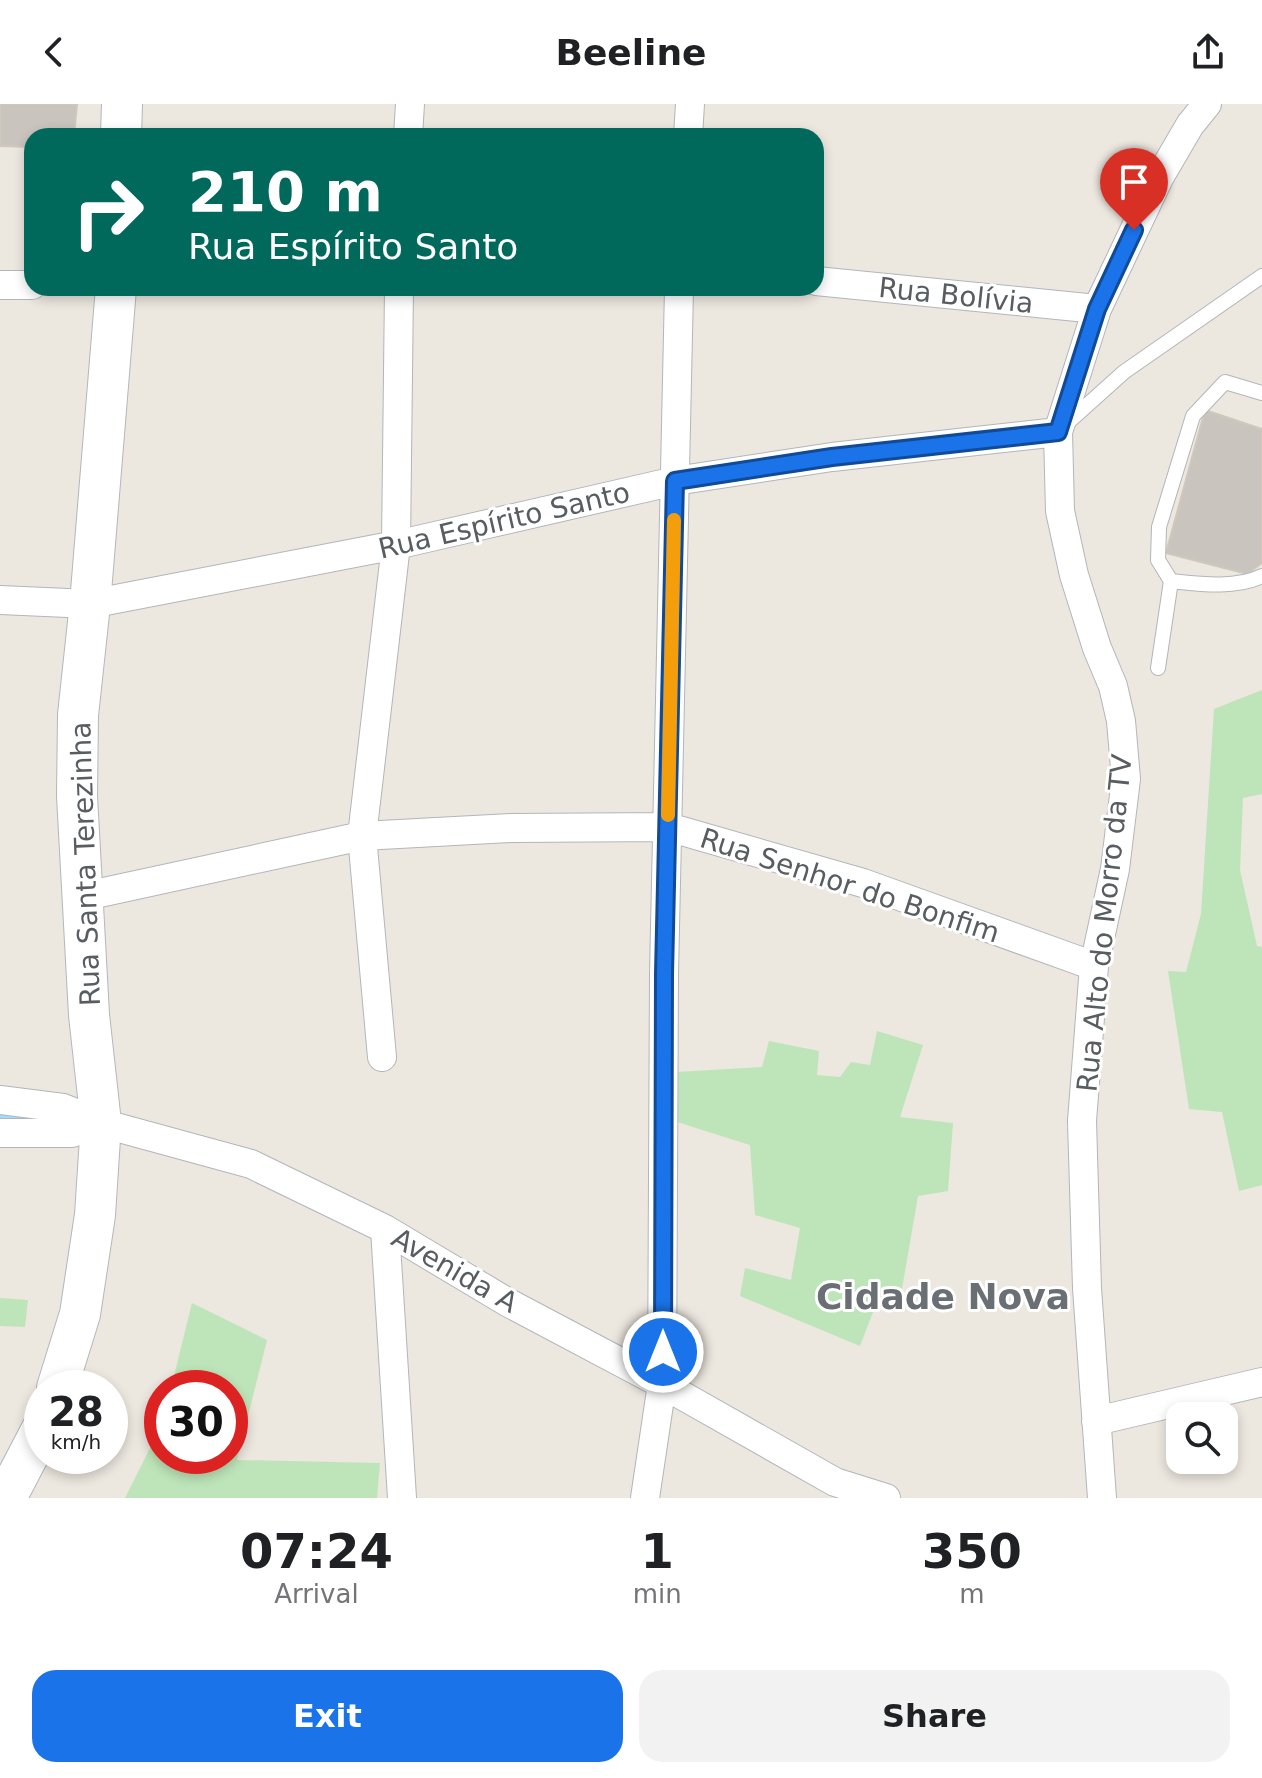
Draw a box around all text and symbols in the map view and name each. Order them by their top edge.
icon: back [32,30,76,74]
icon: share [1186,30,1230,74]
text: Beeline [556,32,707,73]
pin [1100,148,1168,230]
text: 210 m [188,159,383,224]
icon: right [56,160,160,264]
icon: arrive [1112,160,1156,204]
text: Rua Espírito Santo [188,226,518,267]
street label: Rua Bolívia [877,271,1035,320]
street label: Rua Espírito Santo [375,476,633,565]
street label: Rua Santa Terezinha [64,721,107,1007]
street label: Rua Alto do Morro da TV [1070,753,1139,1093]
street label: Rua Senhor do Bonfim [696,821,1004,950]
street label: Avenida A [386,1221,524,1320]
district label: Cidade Nova [816,1276,1070,1317]
position arrow [621,1310,705,1394]
speed limit sign: 30 [144,1370,248,1474]
text: 28 [48,1389,104,1435]
map controls [1166,1402,1238,1474]
button: search [1166,1402,1238,1474]
text: km/h [51,1430,101,1454]
text: 07:24 [240,1523,393,1579]
text: 1 [641,1523,674,1579]
text: 350 [922,1523,1022,1579]
text: Arrival [274,1579,359,1609]
text: min [633,1579,682,1609]
text: m [959,1579,985,1609]
button: Exit [32,1670,623,1762]
button: Share [639,1670,1230,1762]

